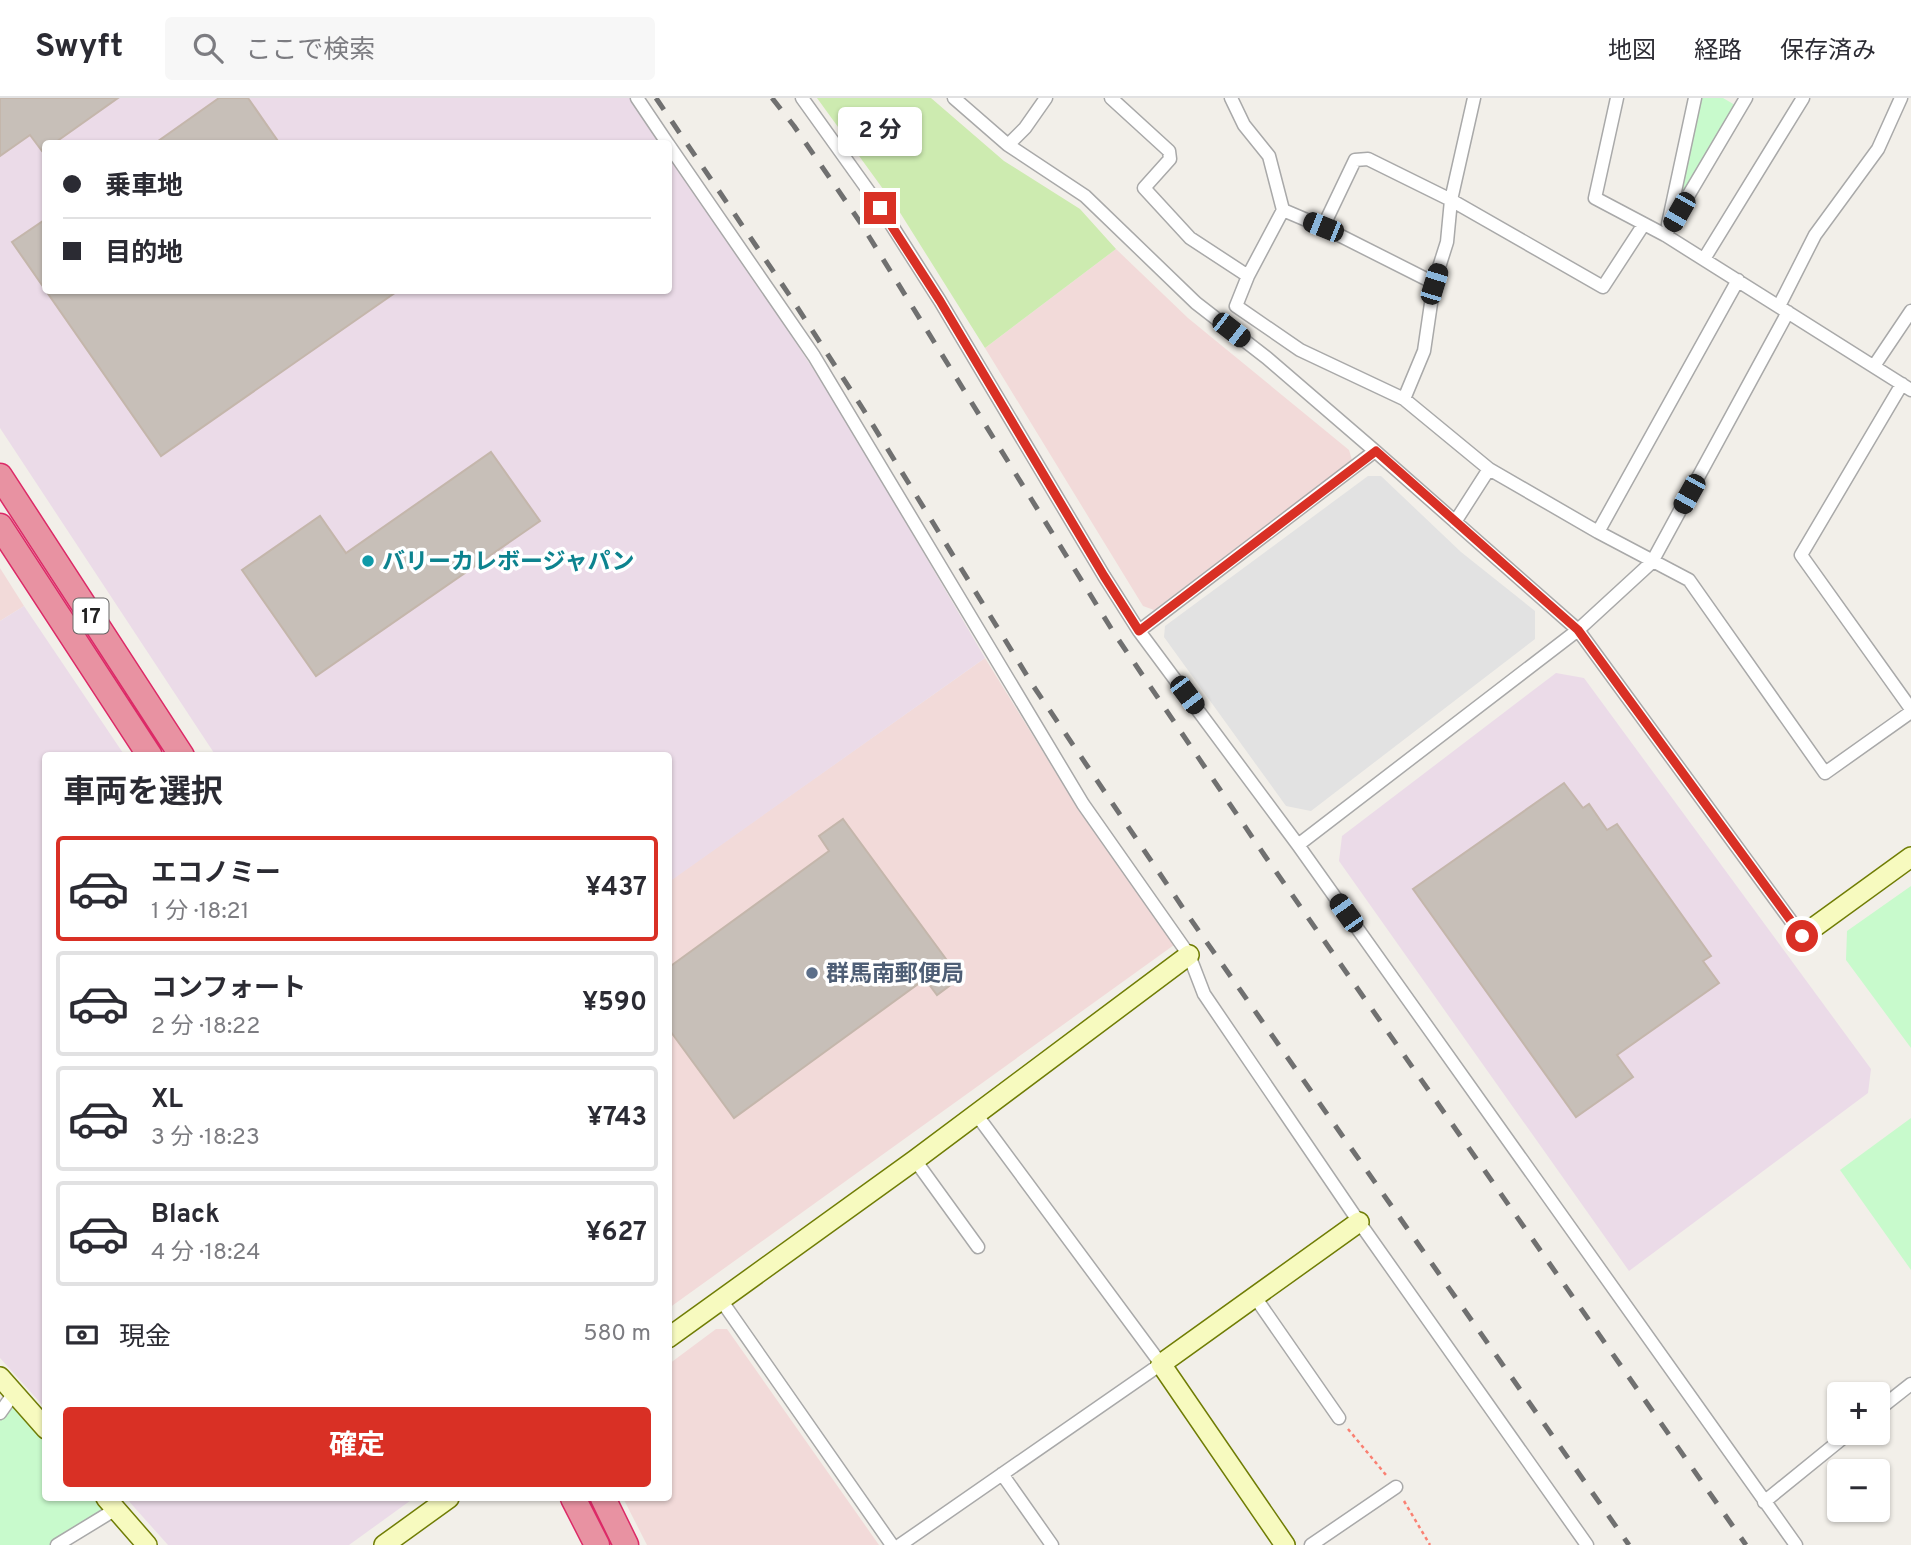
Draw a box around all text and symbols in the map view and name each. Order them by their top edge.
search box [165,17,655,80]
text: Swyft [35,27,123,69]
icon: search [189,29,227,67]
text: ここで検索 [245,35,375,68]
text: 地図 [1608,37,1656,67]
text: 経路 [1694,37,1742,67]
text: 保存済み [1780,37,1876,67]
callout: 2 分 [838,106,922,155]
text: 2 分 [859,117,901,146]
text: 乗車地 [105,171,183,204]
car [1660,189,1699,235]
route end [864,192,896,224]
car [1300,209,1347,245]
text: 目的地 [105,238,183,271]
car [1418,261,1451,307]
car [1208,309,1255,351]
car [1670,471,1709,517]
place label: バリーカレボージャパン [382,549,635,578]
marker: バリーカレボージャパン [360,553,376,569]
road number: 17 [74,598,108,634]
car [1166,672,1209,718]
text: 車両を選択 [63,774,223,814]
icon: car [67,857,130,920]
text: エコノミー [151,858,281,891]
text: ¥437 [585,872,647,905]
car [1326,890,1367,936]
text: 1 分 · 18:21 [151,898,249,927]
route start [1786,920,1818,952]
place label: 群馬南郵便局 [826,961,964,990]
marker: 群馬南郵便局 [804,965,820,981]
icon: car [67,972,130,1035]
text: コンフォート [151,973,306,1006]
text: ¥590 [582,987,647,1020]
text: 2 分 · 18:22 [151,1013,260,1042]
text: XL [151,1084,183,1117]
icon: car [67,1087,130,1150]
text: ¥743 [587,1102,647,1135]
text: 3 分 · 18:23 [151,1124,260,1153]
text: Black [151,1199,220,1232]
icon: car [67,1202,130,1265]
text: ¥627 [586,1217,647,1250]
text: 4 分 · 18:24 [151,1239,260,1268]
icon: cash [63,1316,101,1354]
text: 580 m [583,1320,651,1349]
text: 現金 [119,1322,171,1355]
map controls [1827,1382,1890,1522]
button: + [1827,1382,1890,1445]
button: 確定 [63,1407,651,1487]
button: − [1827,1459,1890,1522]

